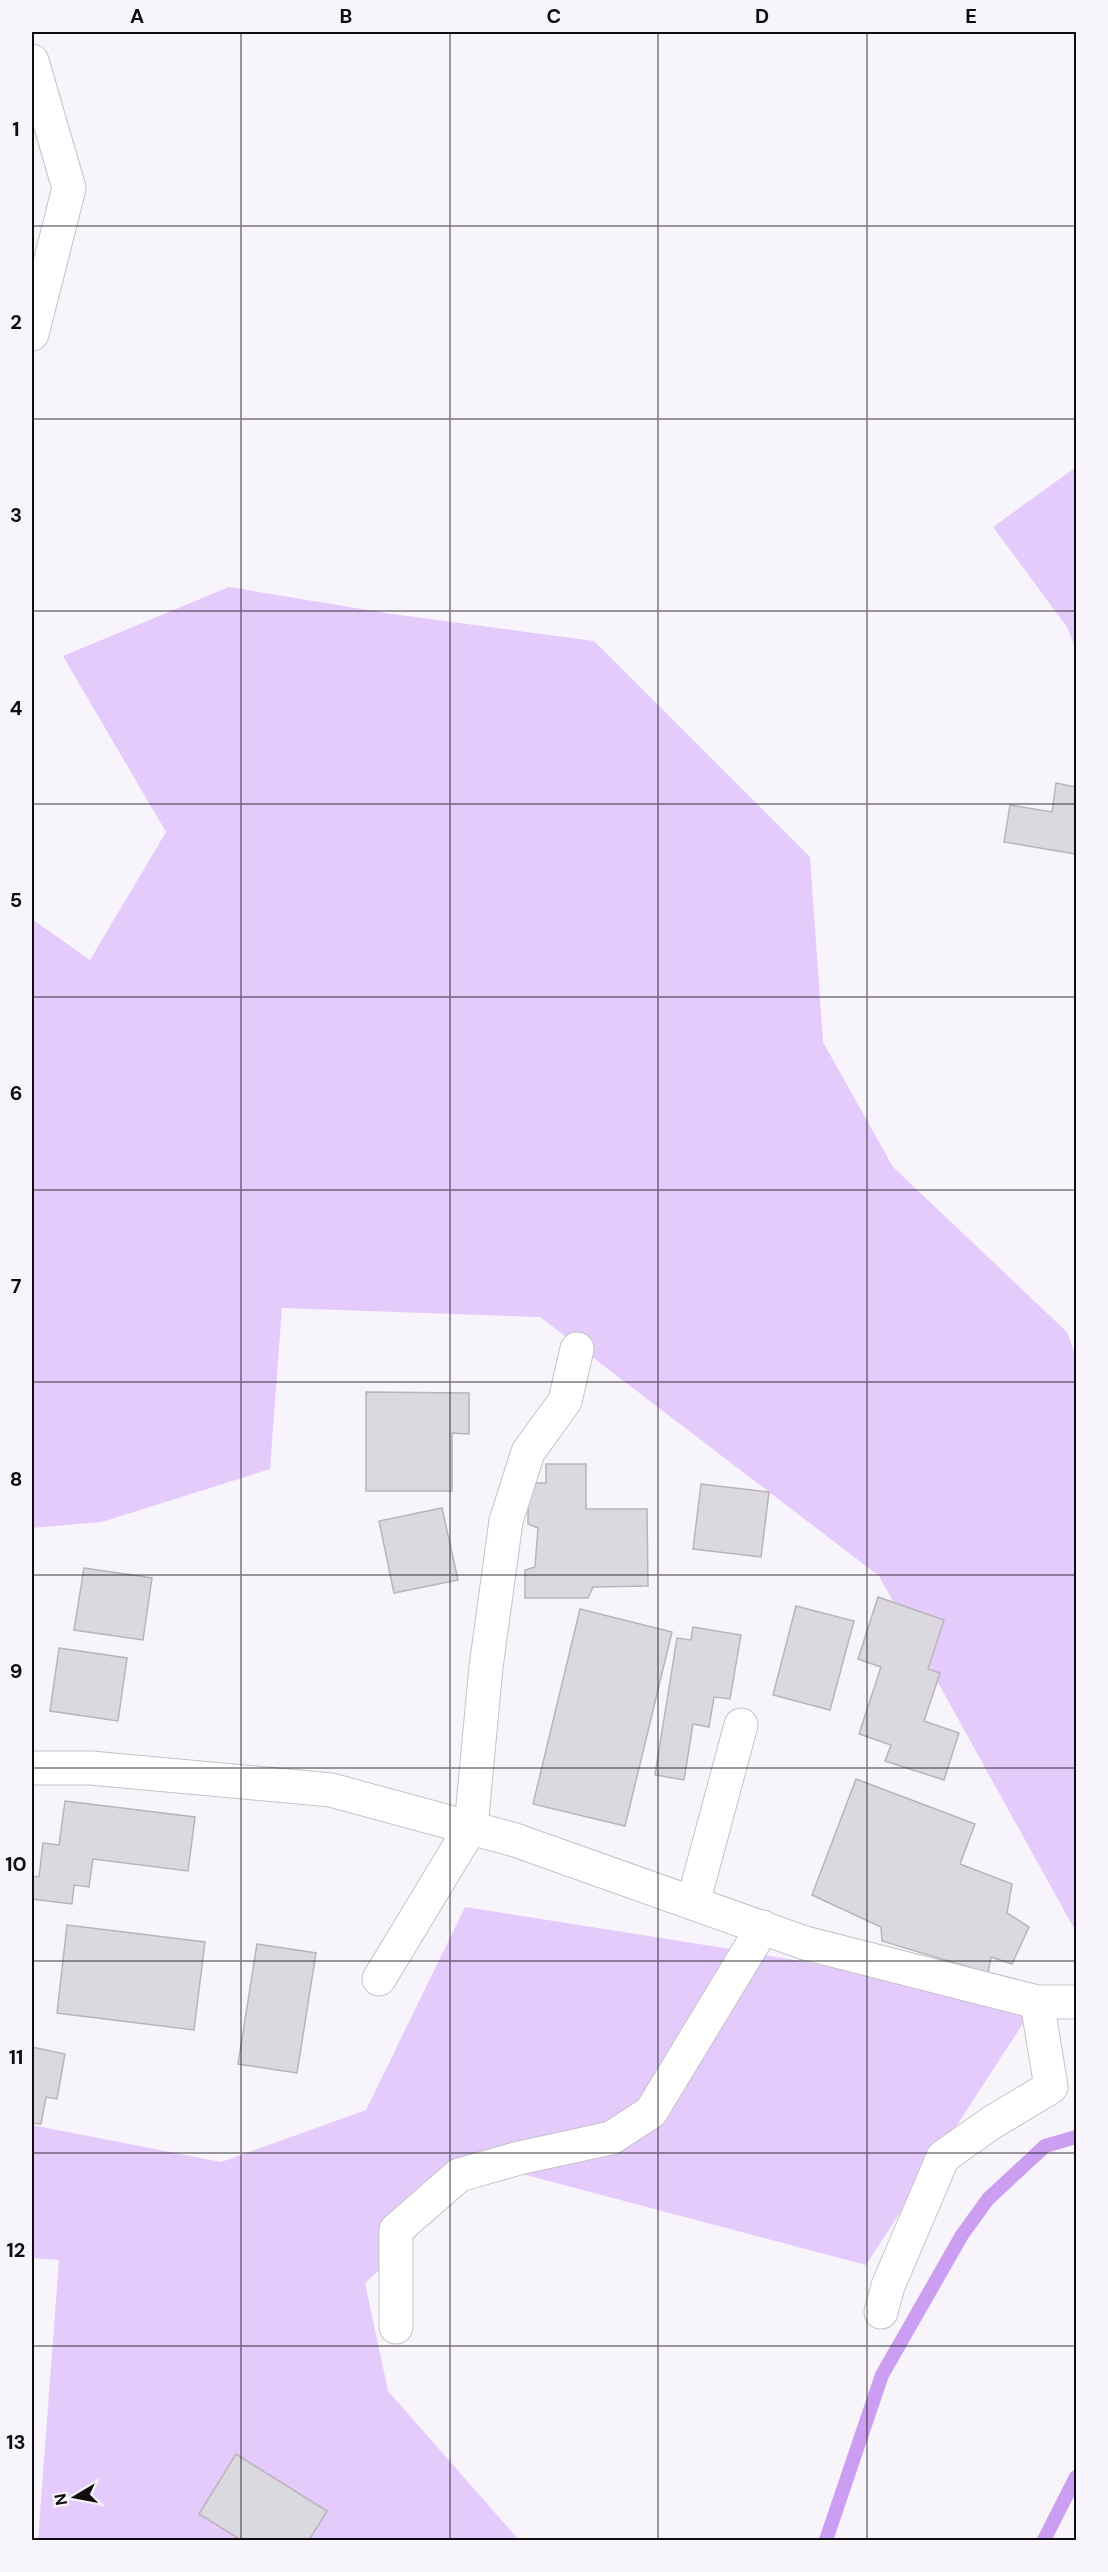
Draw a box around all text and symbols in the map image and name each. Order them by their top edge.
text: A [130,3,144,29]
text: B [340,3,352,29]
text: C [547,3,561,29]
text: D [755,3,769,29]
text: E [965,3,977,29]
text: 1 [12,116,20,142]
text: 2 [10,309,22,335]
text: 3 [10,502,22,528]
text: 4 [10,695,23,721]
text: 5 [10,887,22,913]
text: 6 [10,1080,22,1106]
text: 7 [11,1273,22,1299]
text: 8 [10,1466,22,1492]
text: 9 [10,1658,22,1684]
text: 10 [5,1851,27,1877]
text: 11 [9,2044,23,2070]
text: 12 [7,2237,25,2263]
text: 13 [6,2429,26,2455]
north arrow [45,2467,105,2527]
text: N [49,2492,72,2507]

